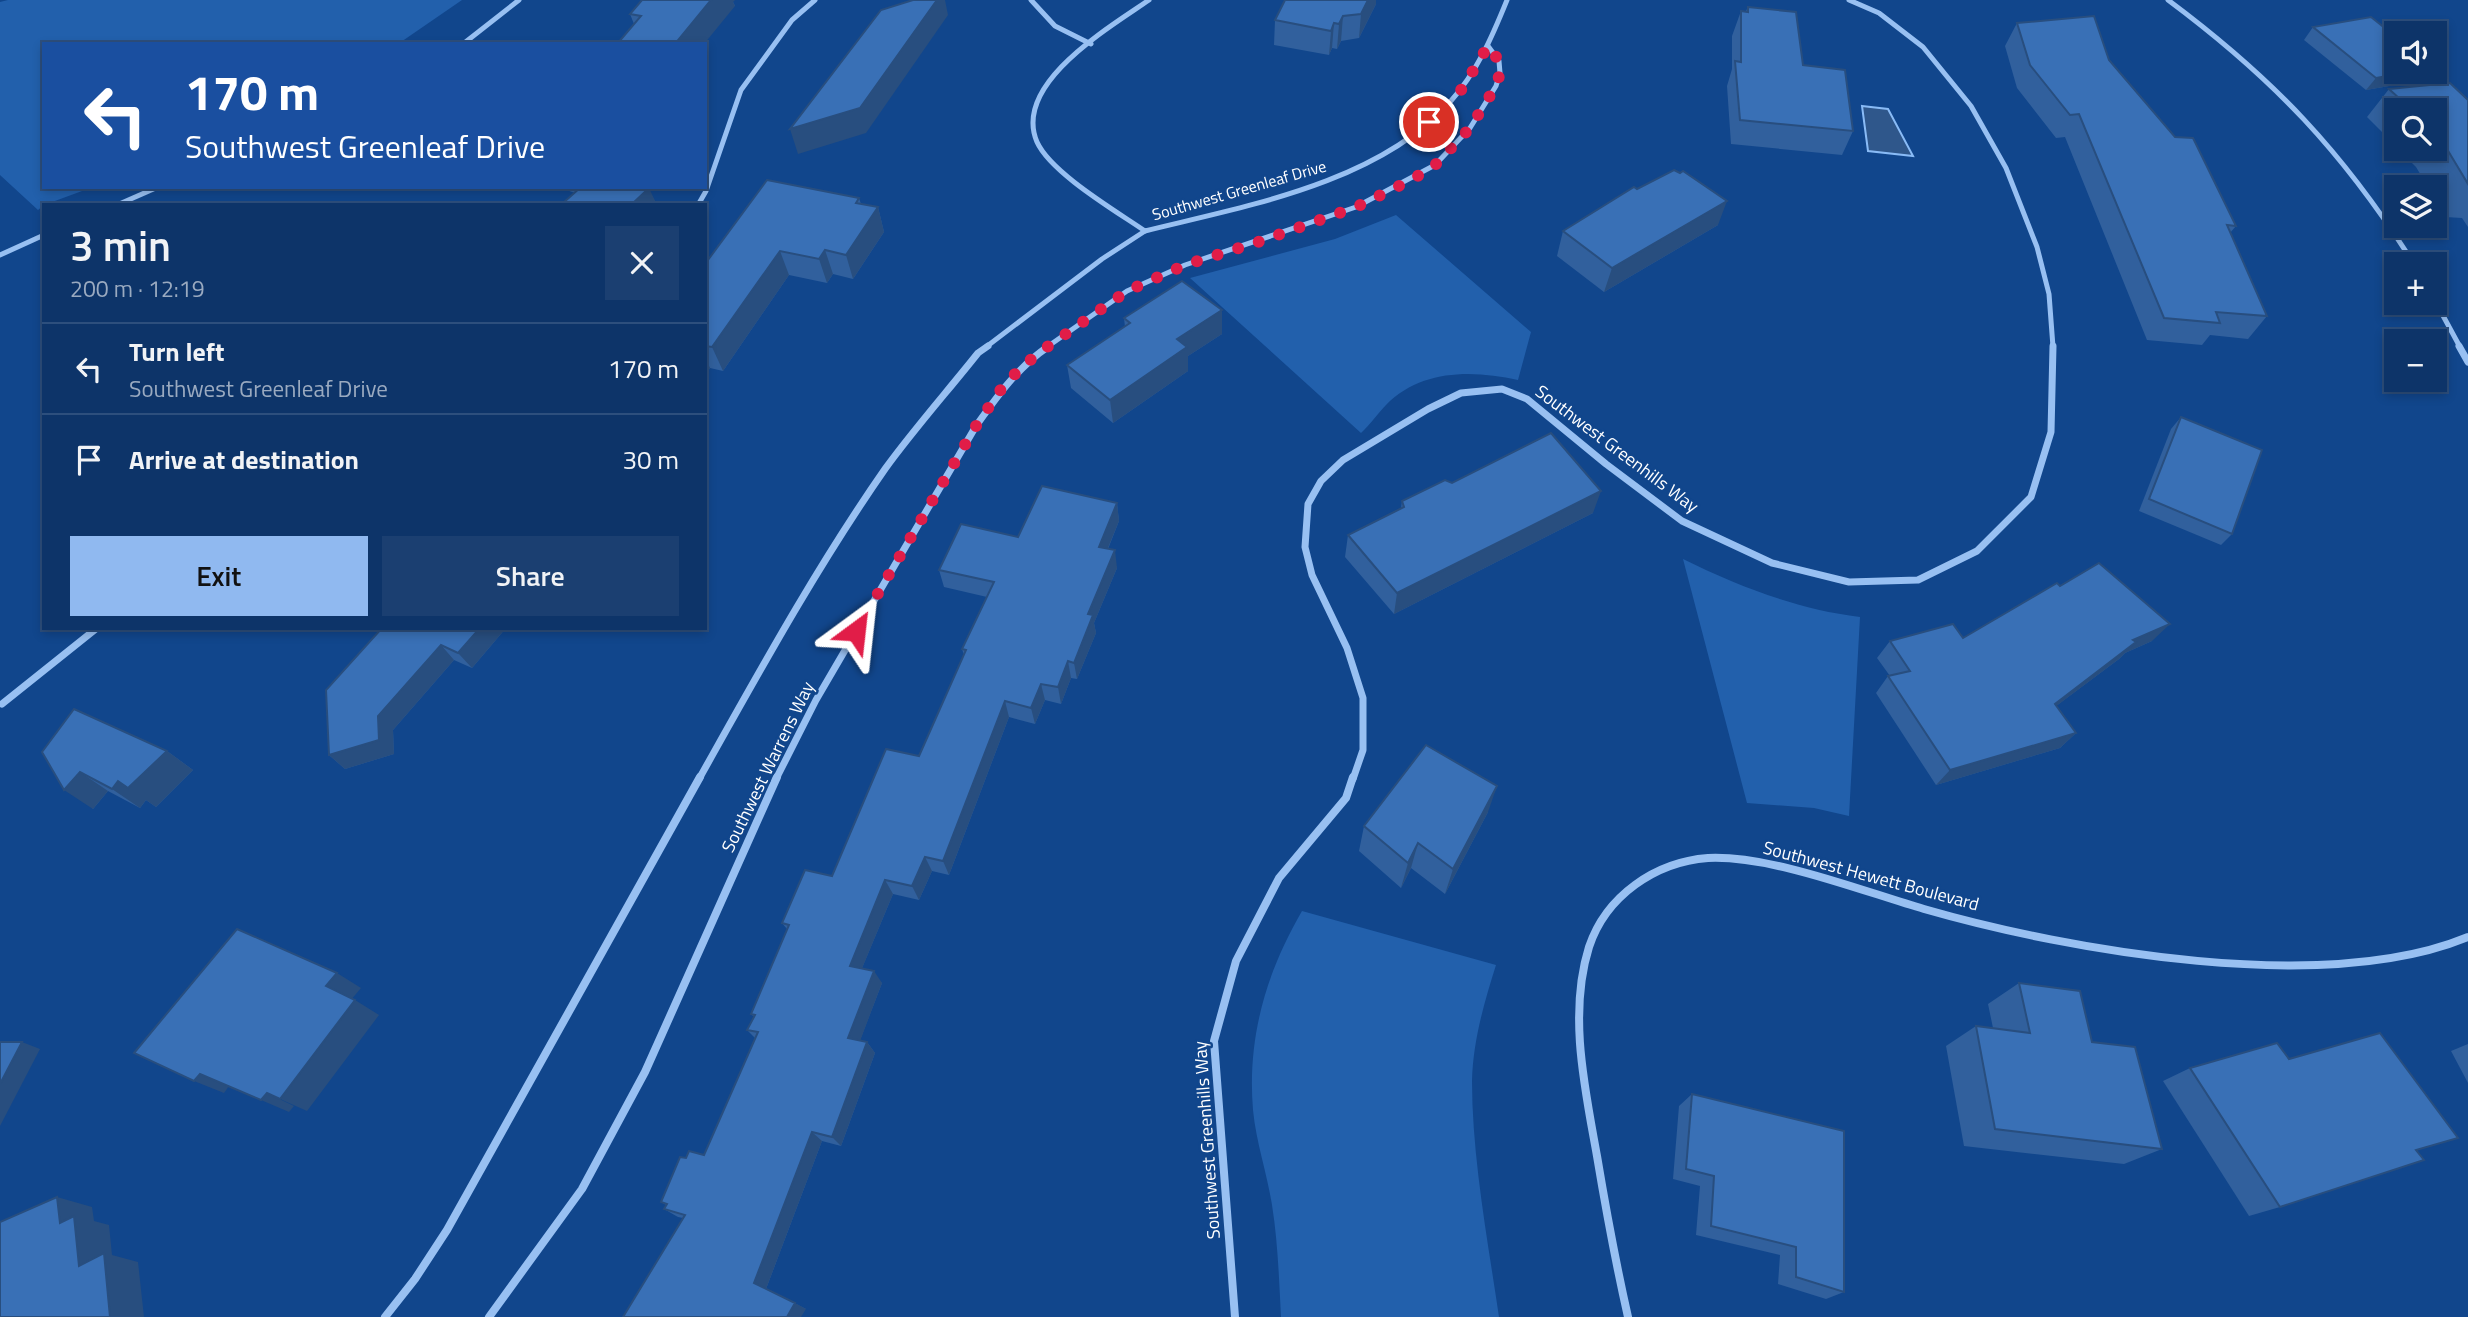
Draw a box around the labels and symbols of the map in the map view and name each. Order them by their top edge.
pin [1399,92,1459,152]
street label: Southwest Greenleaf Drive [1149,154,1329,226]
street label: Southwest Greenhills Way [1530,378,1705,519]
position arrow [819,594,893,668]
street label: Southwest Warrens Way [714,676,821,857]
street label: Southwest Hewett Boulevard [1760,834,1982,917]
street label: Southwest Greenhills Way [1186,1040,1227,1240]

